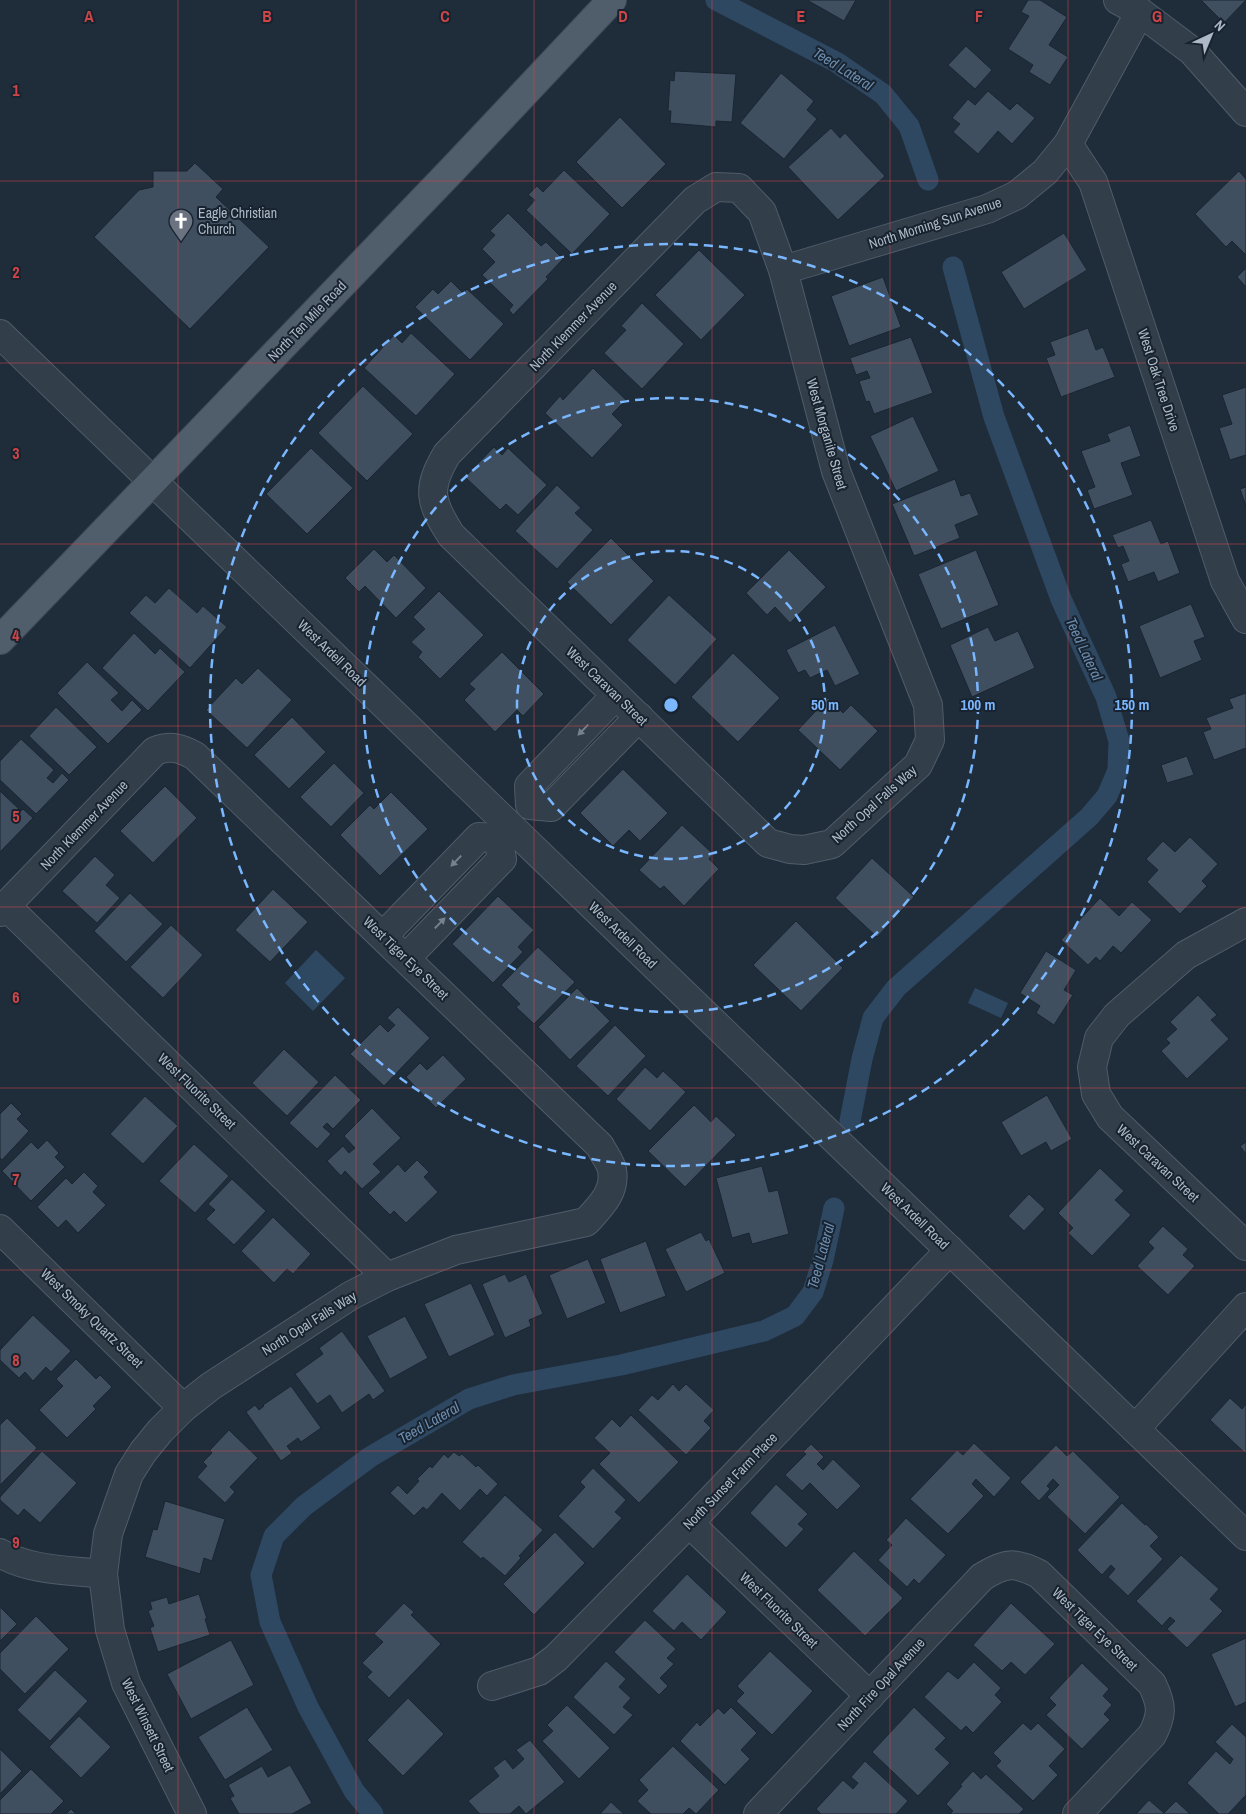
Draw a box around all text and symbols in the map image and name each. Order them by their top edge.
text: A [84,5,94,27]
text: B [262,5,272,27]
text: C [440,5,450,27]
text: D [618,5,628,27]
text: E [797,5,806,27]
text: F [975,5,983,27]
text: G [1152,5,1162,27]
north arrow [1186,10,1236,60]
text: N [1211,16,1229,35]
water label: Teed Lateral [809,42,878,95]
text: 1 [12,79,20,101]
street label: North Morning Sun Avenue [866,193,1004,253]
place label: Eagle Christian Church [198,204,277,238]
church icon: Eagle Christian Church [168,208,194,242]
text: 2 [12,261,20,283]
street label: North Ten Mile Road [264,277,350,365]
street label: North Klemmer Avenue [525,277,621,375]
street label: West Oak Tree Drive [1134,326,1184,434]
street label: West Morganite Street [803,376,851,492]
text: 3 [12,442,20,464]
water label: Teed Lateral [1061,614,1108,684]
street label: West Ardell Road [294,616,370,690]
text: 4 [12,624,20,646]
street label: West Caravan Street [562,643,652,729]
text: 50 m [811,694,839,715]
text: 100 m [961,694,995,715]
text: 150 m [1115,694,1149,715]
centre of rings [662,696,680,714]
one-way arrow [577,724,589,736]
street label: North Opal Falls Way [828,761,920,847]
street label: North Klemmer Avenue [36,776,132,874]
text: 5 [12,805,20,827]
one-way arrow [450,855,462,867]
street label: West Ardell Road [585,898,661,972]
street label: West Tiger Eye Street [359,913,453,1003]
one-way arrow [434,917,446,929]
text: 6 [12,986,20,1008]
street label: West Fluorite Street [154,1049,240,1133]
street label: West Caravan Street [1113,1120,1203,1206]
text: 7 [12,1168,20,1190]
street label: West Ardell Road [877,1179,953,1253]
water label: Teed Lateral [802,1220,839,1291]
street label: West Smoky Quartz Street [37,1264,147,1372]
street label: North Opal Falls Way [258,1287,360,1359]
text: 8 [12,1349,20,1371]
water label: Teed Lateral [394,1396,463,1449]
street label: North Sunset Farm Place [679,1429,781,1533]
text: 9 [12,1531,20,1553]
street label: West Fluorite Street [736,1568,822,1652]
street label: West Tiger Eye Street [1048,1584,1142,1674]
street label: North Fire Opal Avenue [833,1634,929,1734]
street label: West Winsett Street [118,1675,178,1775]

